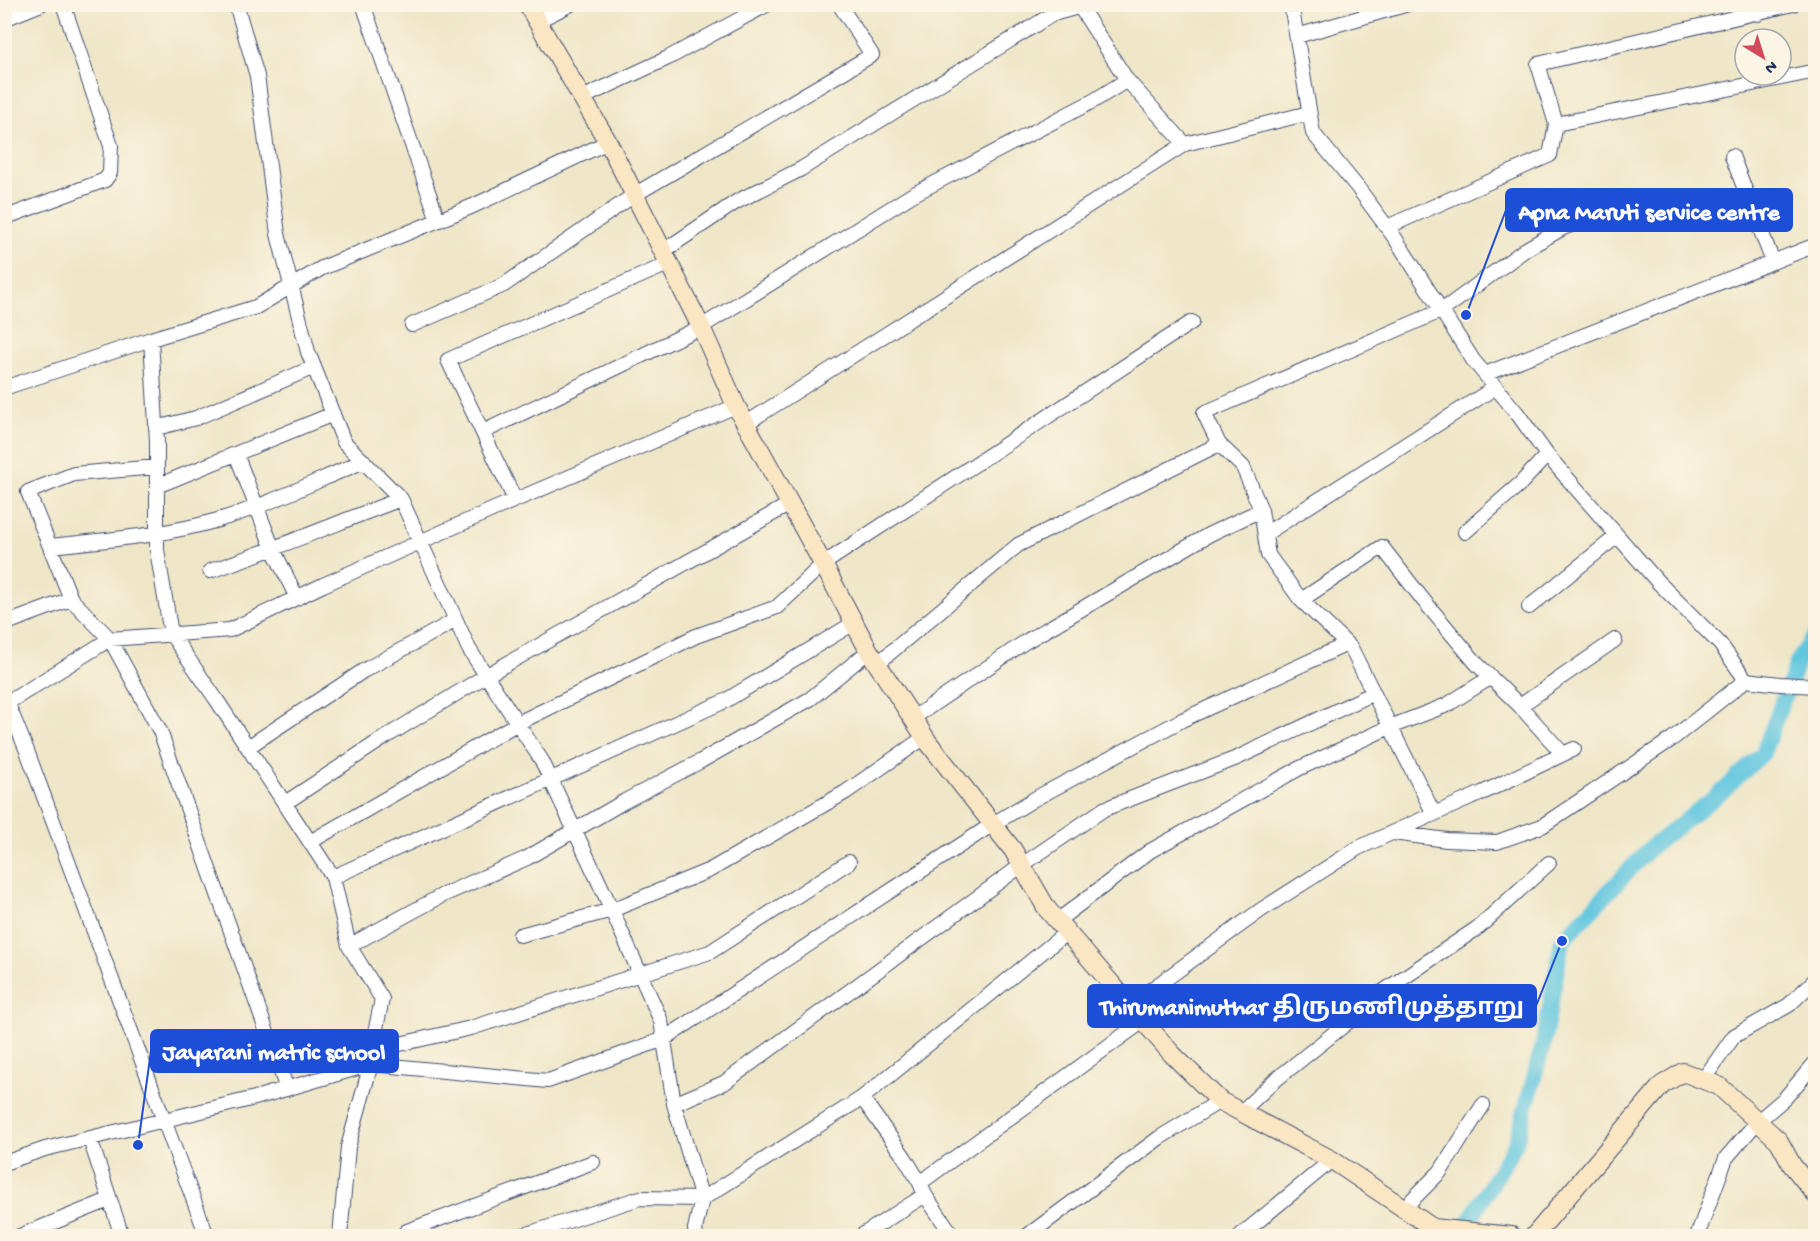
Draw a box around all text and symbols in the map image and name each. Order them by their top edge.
north arrow [1733,27,1793,87]
text: N [1760,55,1780,77]
callout: Apna Maruti service centre [1506,189,1792,231]
text: Apna Maruti service centre [1517,200,1781,229]
callout: Thirumanimuthar திருமணிமுத்தாறு [1088,985,1536,1027]
text: Thirumanimuthar திருமணிமுத்தாறு [1098,993,1524,1024]
callout: Jayarani matric school [151,1030,398,1072]
text: Jayarani matric school [161,1040,386,1069]

